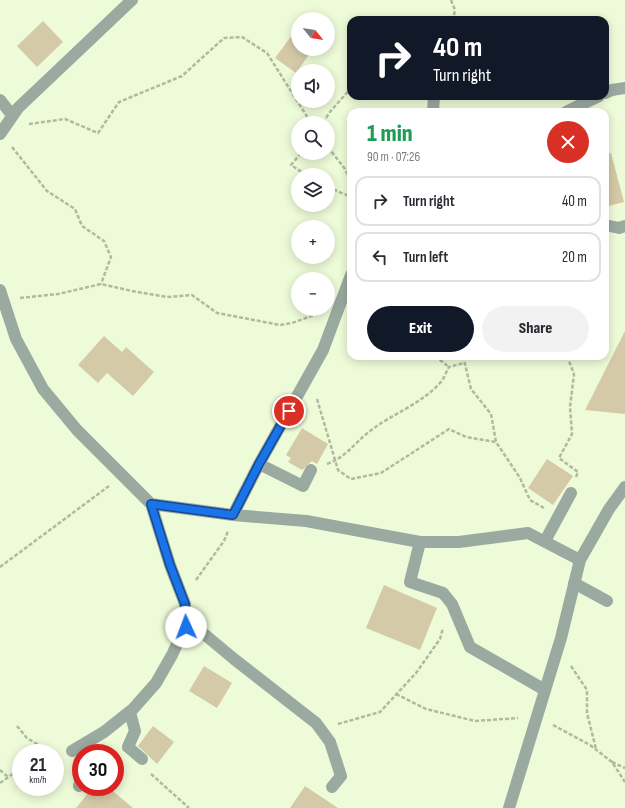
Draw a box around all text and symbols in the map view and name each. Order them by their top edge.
north arrow [291,12,335,56]
map controls [291,12,335,316]
text: 40 m [433,31,482,64]
icon: right [367,32,419,84]
button: sound [291,64,335,108]
text: Turn right [433,65,491,86]
button: search [291,116,335,160]
text: 1 min [367,119,413,148]
button: close [547,121,589,163]
text: 90 m · 07:26 [367,149,420,165]
button: layers [291,168,335,212]
icon: right [369,190,391,212]
text: Turn right [403,192,455,211]
text: 40 m [562,192,587,211]
button: + [291,220,335,264]
icon: left [369,246,391,268]
text: Turn left [403,248,448,267]
text: 20 m [562,248,587,267]
button: − [291,272,335,316]
button: Exit [367,306,474,352]
button: Share [482,306,589,352]
pin [272,394,306,428]
icon: arrive [278,400,300,422]
position arrow [165,606,207,648]
speed limit sign: 30 [72,744,124,796]
text: 21 [30,753,46,777]
text: km/h [29,774,47,786]

